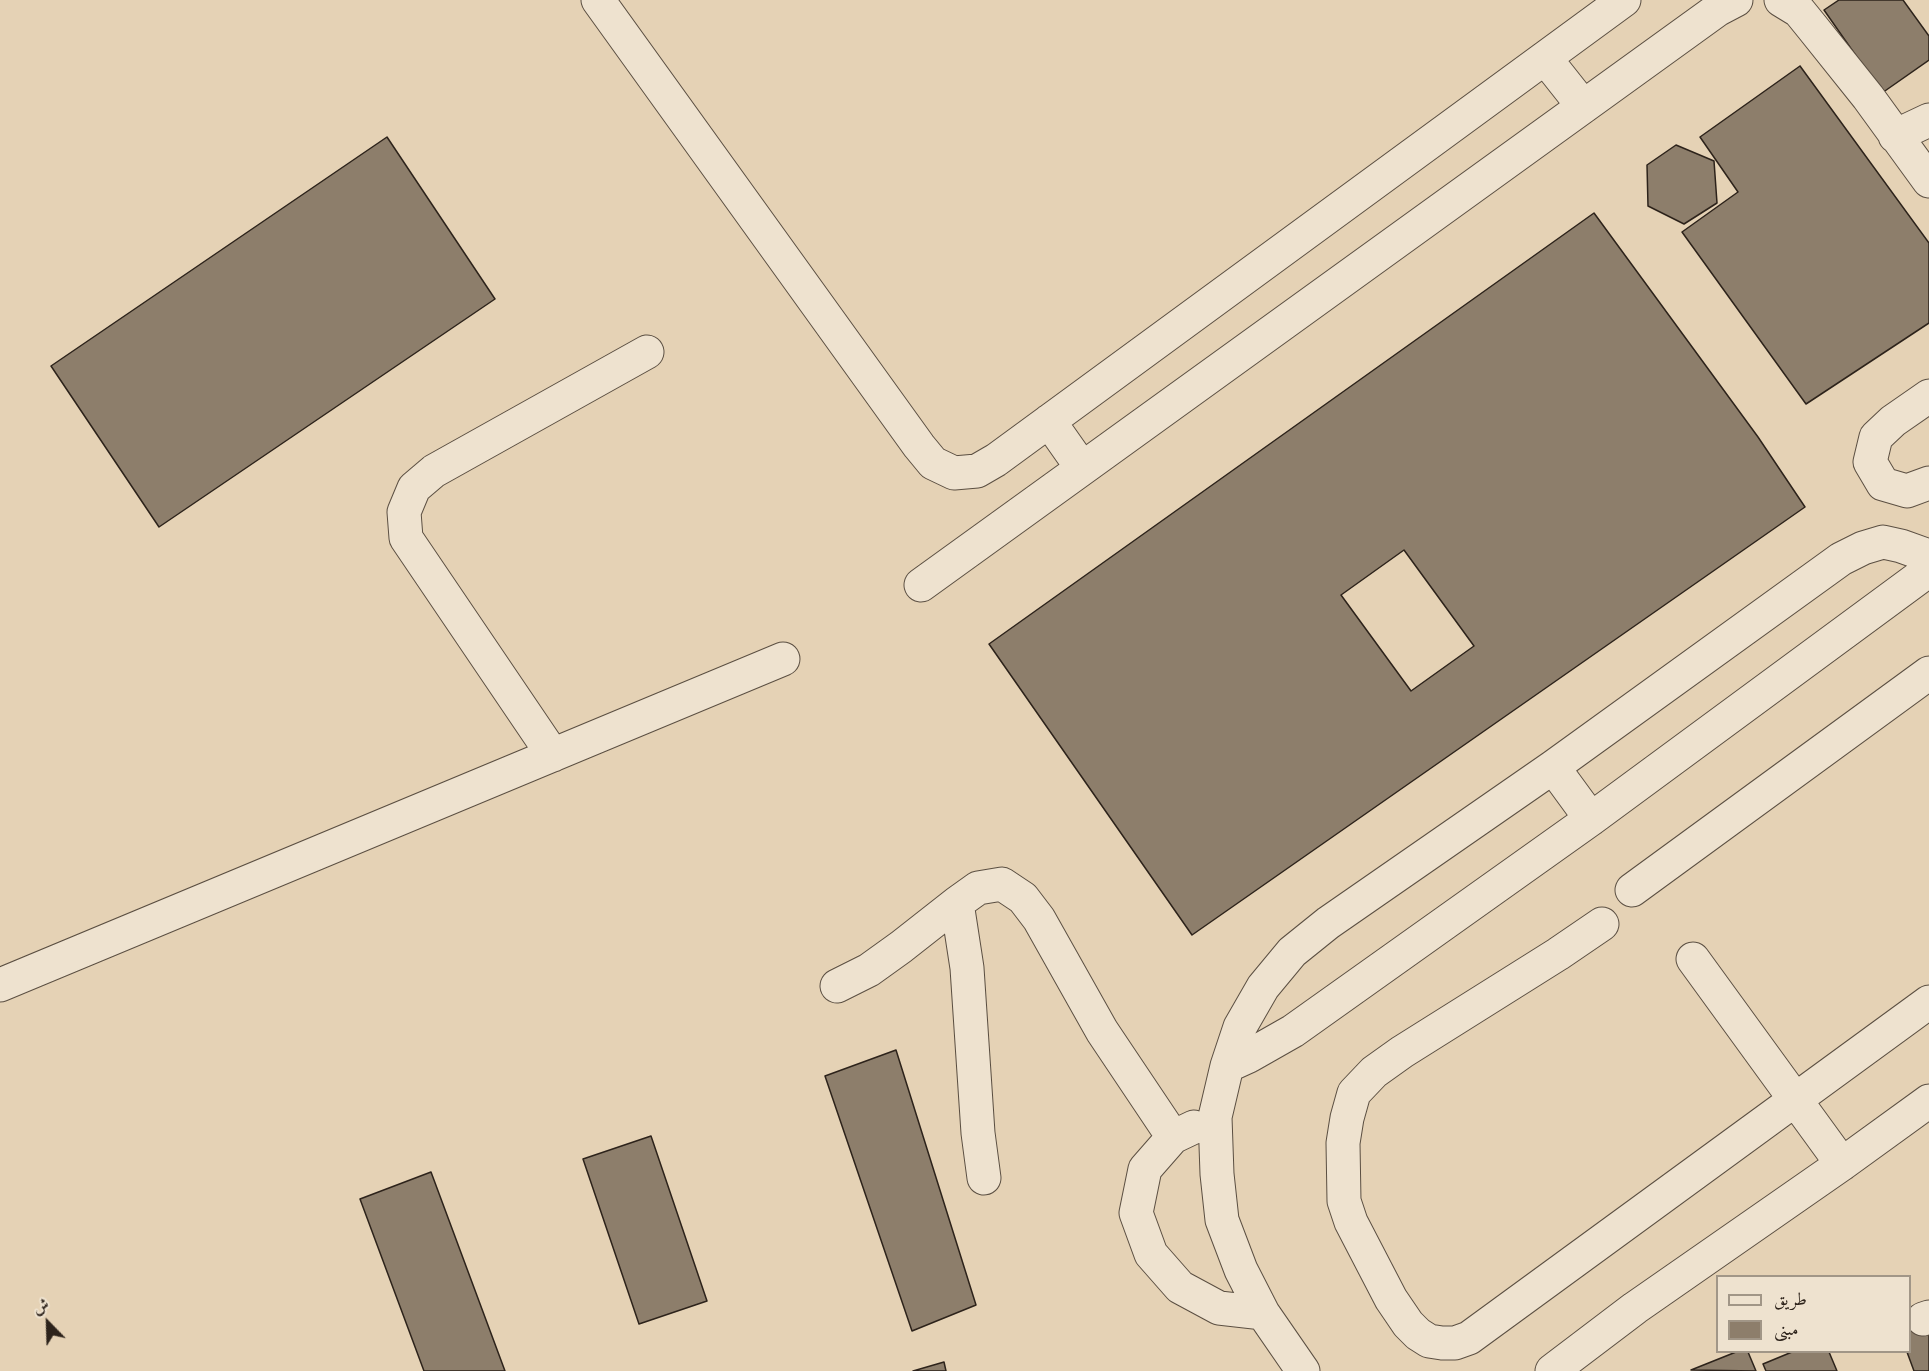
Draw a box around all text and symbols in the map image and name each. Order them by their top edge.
legend [1716,1275,1911,1353]
text: طريق [1774,1289,1807,1310]
north arrow [18,1293,78,1353]
text: ش [30,1294,52,1318]
text: مبنى [1774,1319,1799,1340]

